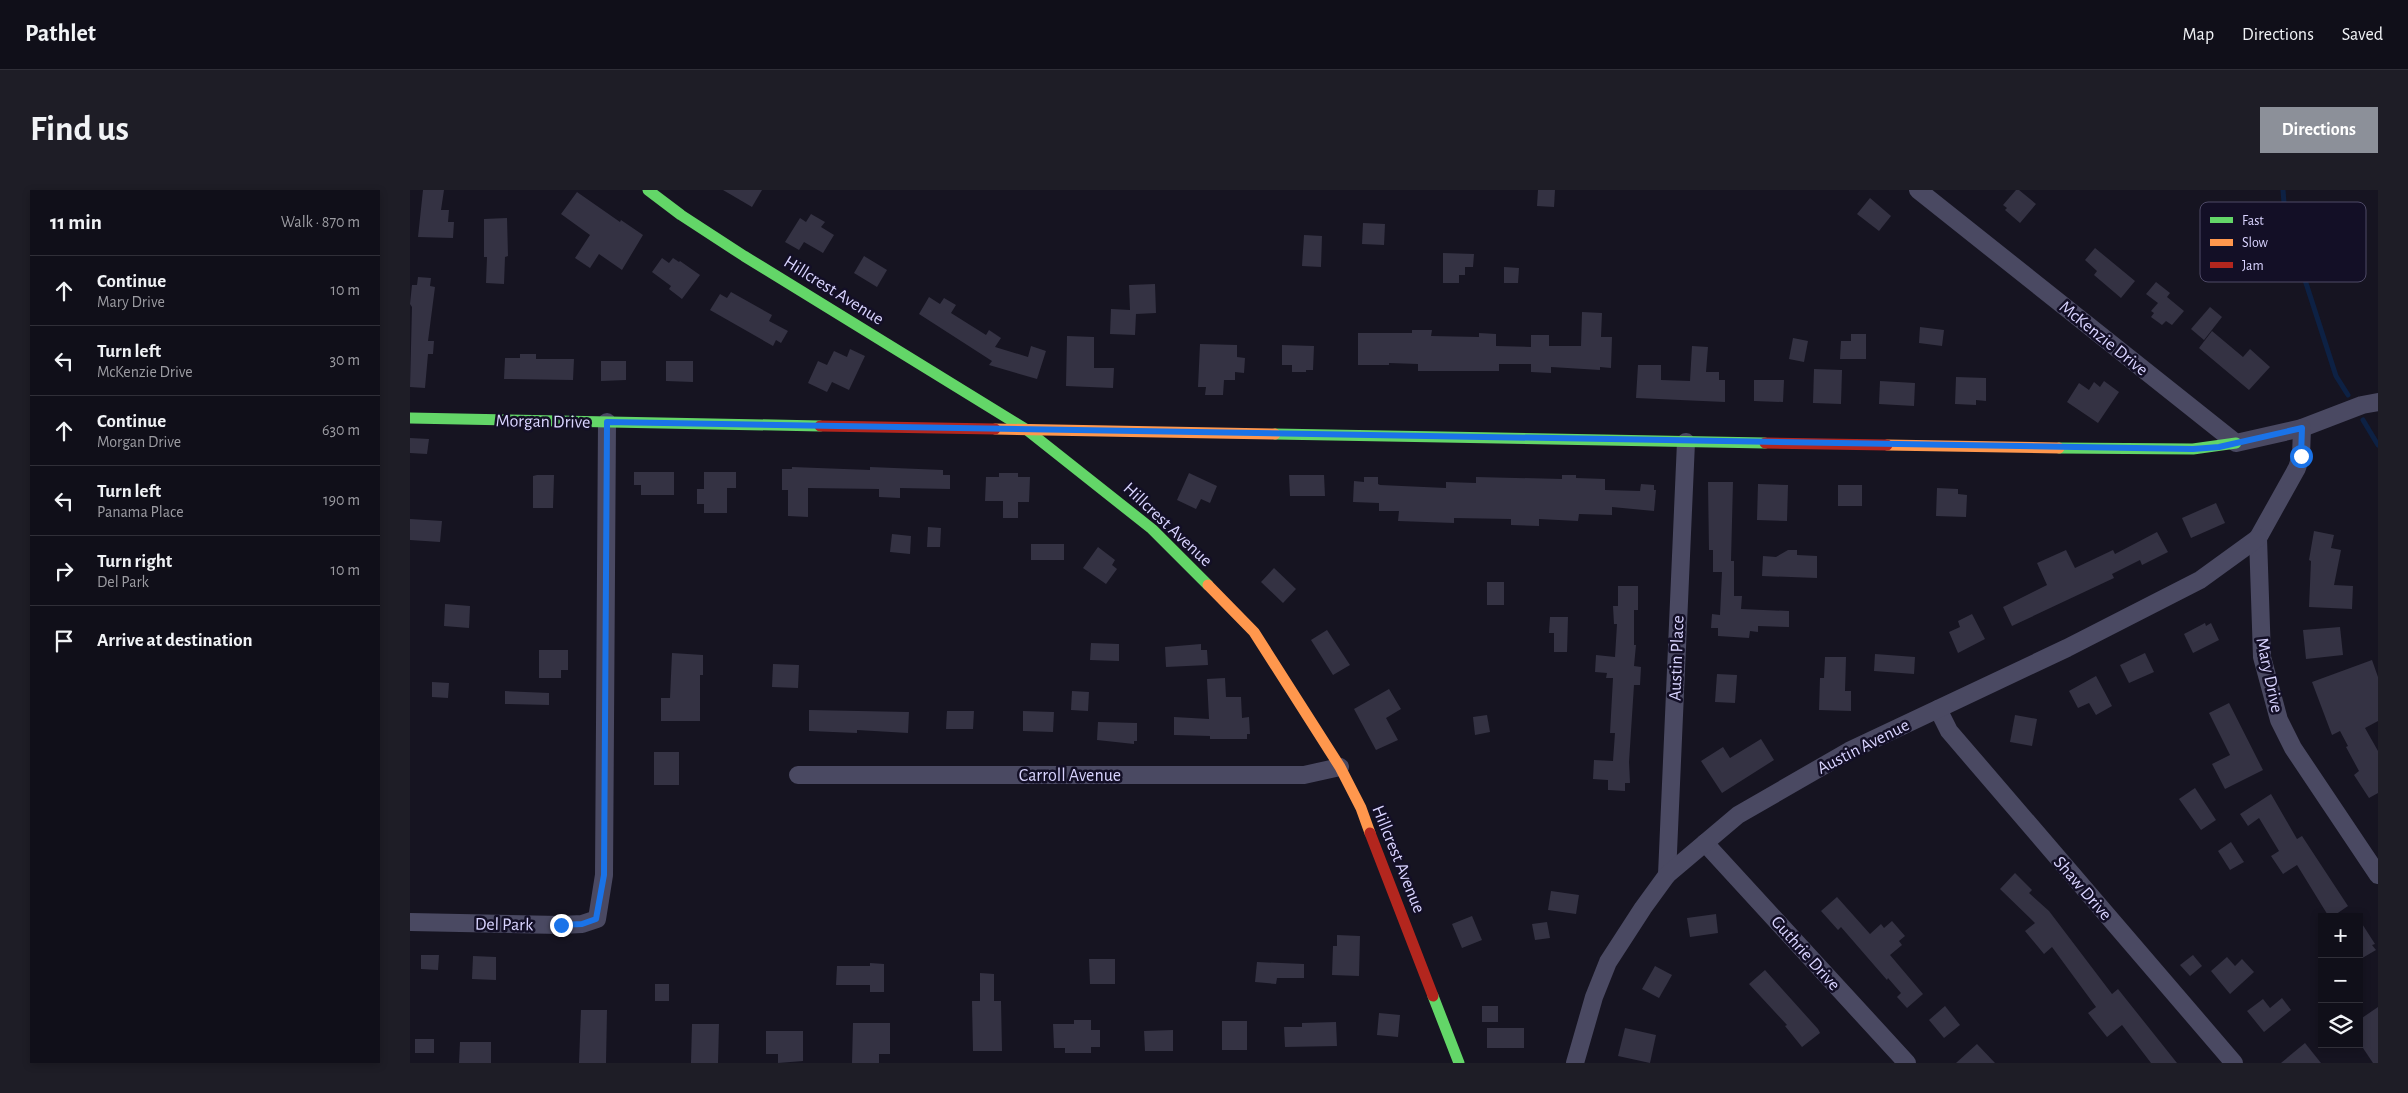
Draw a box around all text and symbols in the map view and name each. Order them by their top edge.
text: Pathlet [25,22,96,46]
text: Map [2183,26,2214,44]
text: Directions [2242,26,2314,44]
text: Saved [2342,26,2383,44]
button: Directions [2260,107,2378,153]
text: Find us [30,112,129,147]
legend [2200,202,2366,282]
text: 11 min [50,212,102,233]
text: Walk · 870 m [281,214,360,230]
text: Fast [2242,214,2264,228]
text: Slow [2242,236,2269,250]
street label: Hillcrest Avenue [780,253,887,329]
text: Jam [2242,259,2264,273]
text: Continue [97,272,166,291]
icon: ahead [50,277,78,305]
text: 10 m [331,282,360,298]
text: Mary Drive [97,294,165,310]
street label: McKenzie Drive [2056,298,2151,380]
text: Turn left [97,342,161,361]
icon: left [50,347,78,375]
text: 30 m [330,352,360,368]
text: McKenzie Drive [97,364,193,380]
text: Continue [97,412,166,431]
street label: Morgan Drive [495,412,590,432]
icon: ahead [50,417,78,445]
text: 630 m [322,422,360,438]
text: Morgan Drive [97,434,181,450]
route start [2290,445,2313,468]
street label: Hillcrest Avenue [1119,479,1215,570]
text: Turn left [97,482,161,501]
icon: left [50,487,78,515]
text: 190 m [323,492,360,508]
text: Panama Place [97,504,184,520]
text: Turn right [97,552,172,571]
icon: right [50,557,78,585]
text: 10 m [331,562,360,578]
text: Del Park [97,574,149,590]
street label: Austin Place [1667,615,1687,701]
icon: arrive [50,627,78,655]
text: Arrive at destination [97,631,253,650]
street label: Mary Drive [2252,636,2286,714]
street label: Austin Avenue [1814,716,1912,778]
street label: Carroll Avenue [1019,767,1121,785]
street label: Hillcrest Avenue [1368,803,1428,916]
street label: Shaw Drive [2050,853,2115,924]
street label: Guthrie Drive [1767,913,1843,994]
map controls [2318,913,2363,1048]
button: + [2318,913,2363,958]
route end [550,914,573,937]
street label: Del Park [475,915,534,935]
button: − [2318,958,2363,1003]
button: layers [2318,1003,2363,1048]

